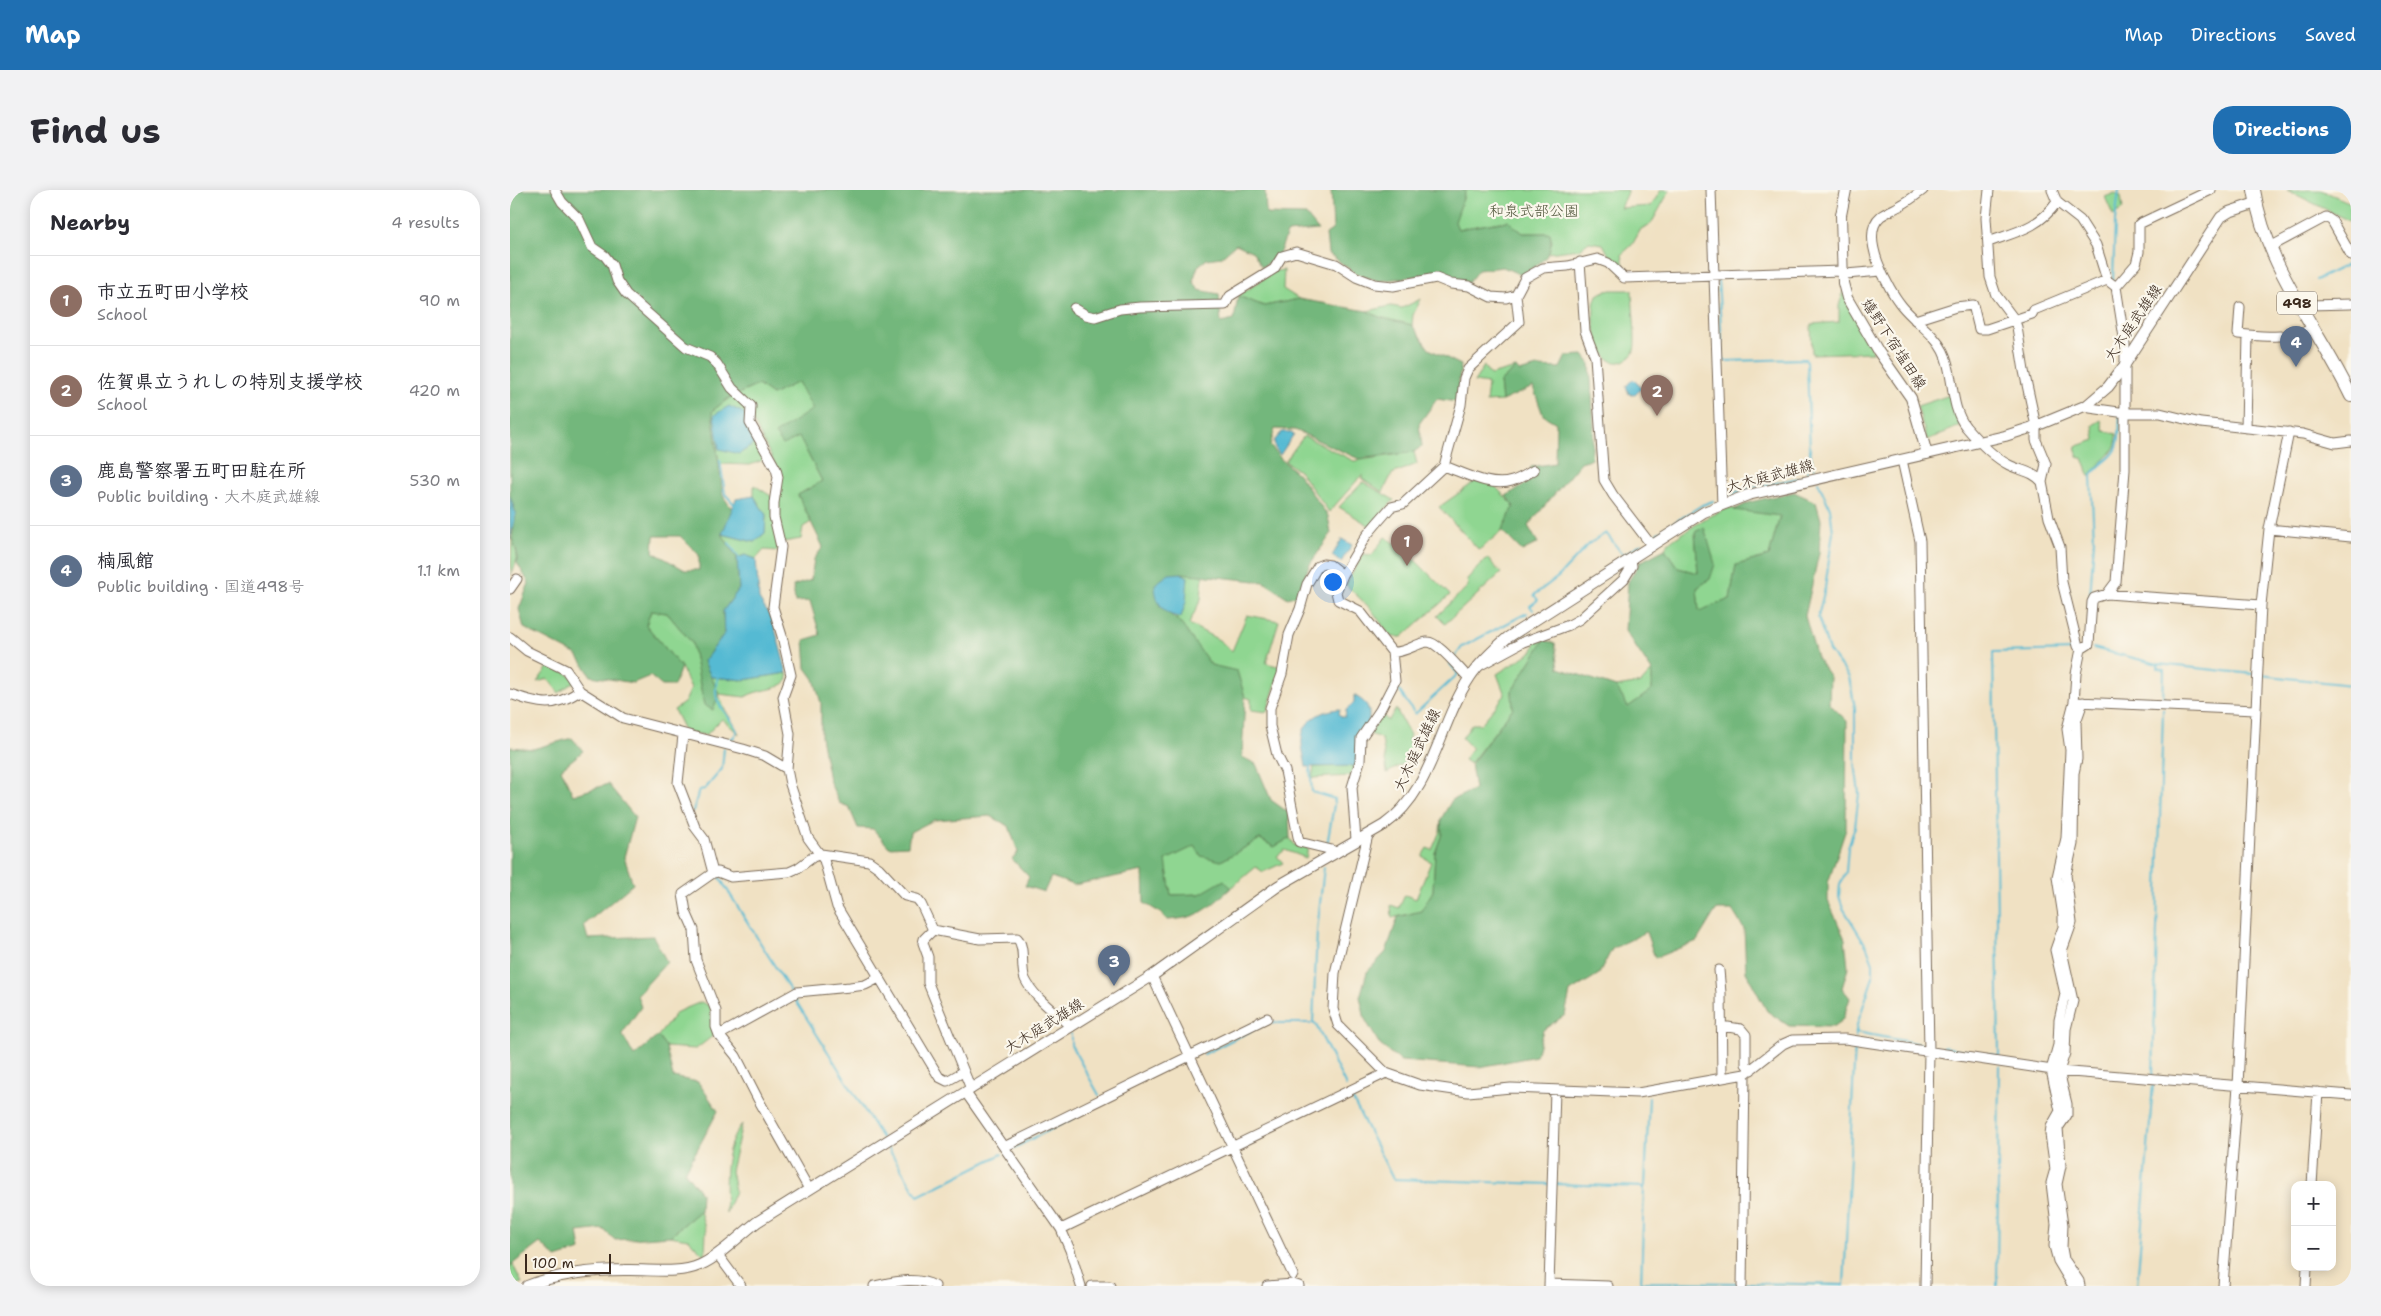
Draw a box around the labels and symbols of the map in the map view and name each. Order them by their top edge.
park label: 和泉式部公園 [1489,201,1579,221]
street label: 大木庭武雄線 [2100,280,2166,366]
road number: 498 [2277,292,2317,315]
street label: 嬉野下宿塩田線 [1857,295,1931,393]
pin: 4 [2280,326,2312,367]
pin: 2 [1641,375,1673,416]
street label: 大木庭武雄線 [1724,455,1816,497]
pin: 1 [1391,525,1423,566]
your location [1320,569,1346,595]
street label: 大木庭武雄線 [1389,705,1445,795]
pin: 3 [1098,945,1130,986]
street label: 大木庭武雄線 [1001,994,1087,1058]
scale bar [525,1251,611,1274]

